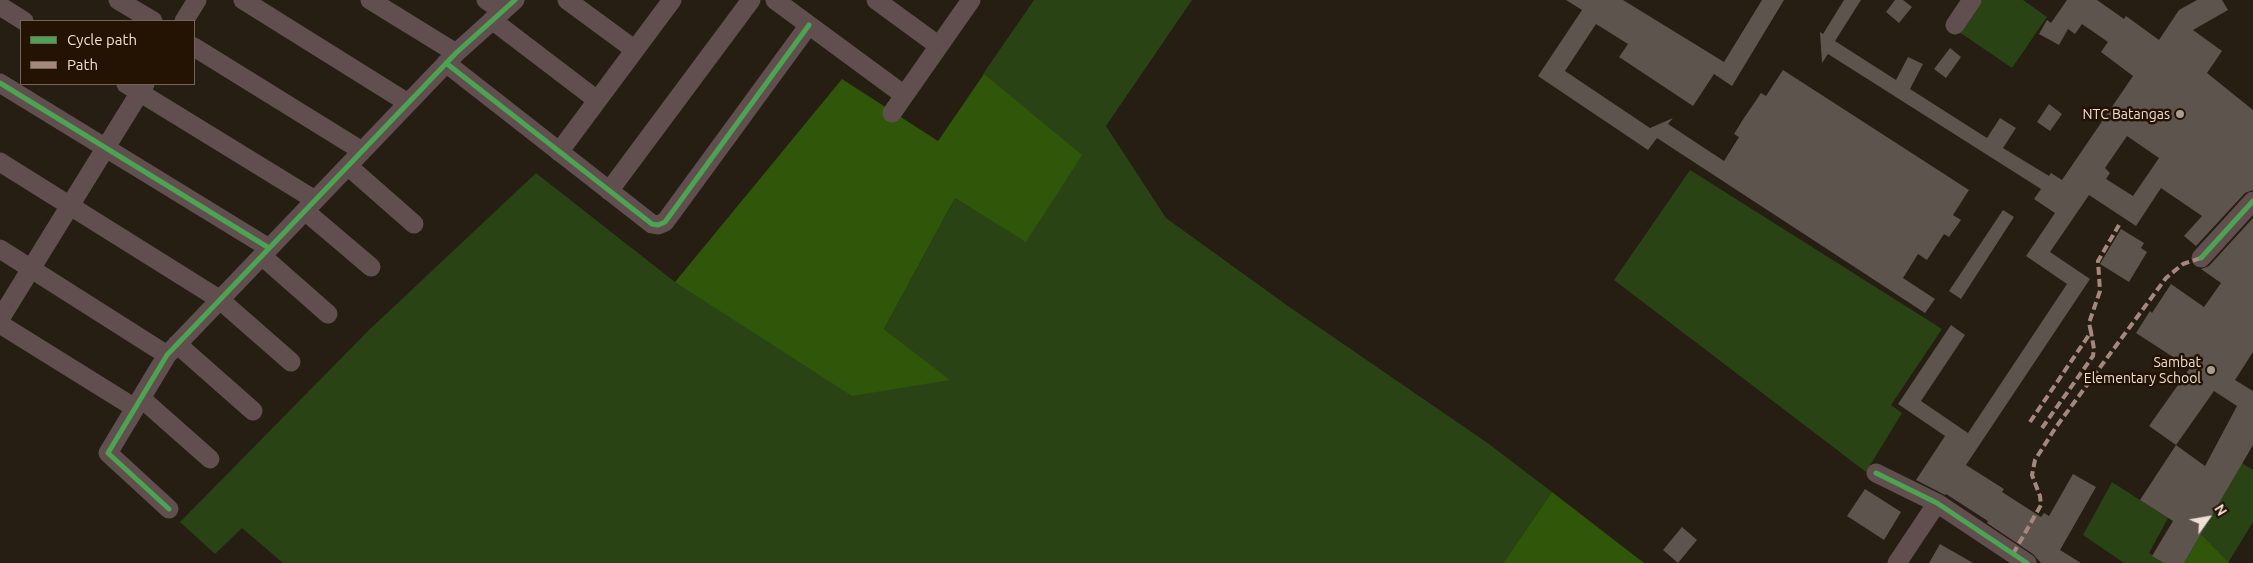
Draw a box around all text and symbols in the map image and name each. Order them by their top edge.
legend [20,20,195,85]
text: Cycle path [67,31,137,48]
text: Path [67,56,98,73]
place label: NTC Batangas [2083,106,2170,122]
marker: NTC Batangas [2174,108,2186,120]
place label: Sambat Elementary School [2084,354,2201,387]
marker: Sambat Elementary School [2205,364,2217,376]
north arrow [2183,493,2233,543]
text: N [2211,501,2230,519]

